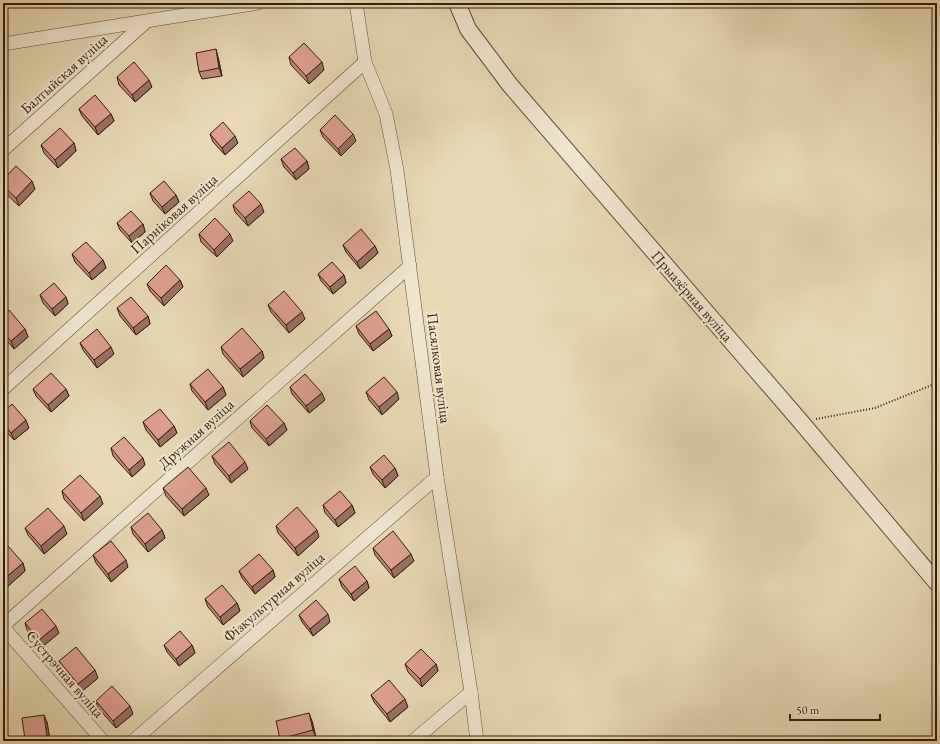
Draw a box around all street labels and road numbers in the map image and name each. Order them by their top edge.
street label: Балтыйская вуліца [16,30,111,118]
street label: Парніковая вуліца [126,169,221,258]
street label: Прыазёрная вуліца [647,246,737,345]
street label: Пасялковая вуліца [423,311,456,424]
street label: Дружная вуліца [154,395,238,473]
street label: Фізкультурная вуліца [219,548,328,646]
street label: Сустрэчная вуліца [22,626,109,721]

